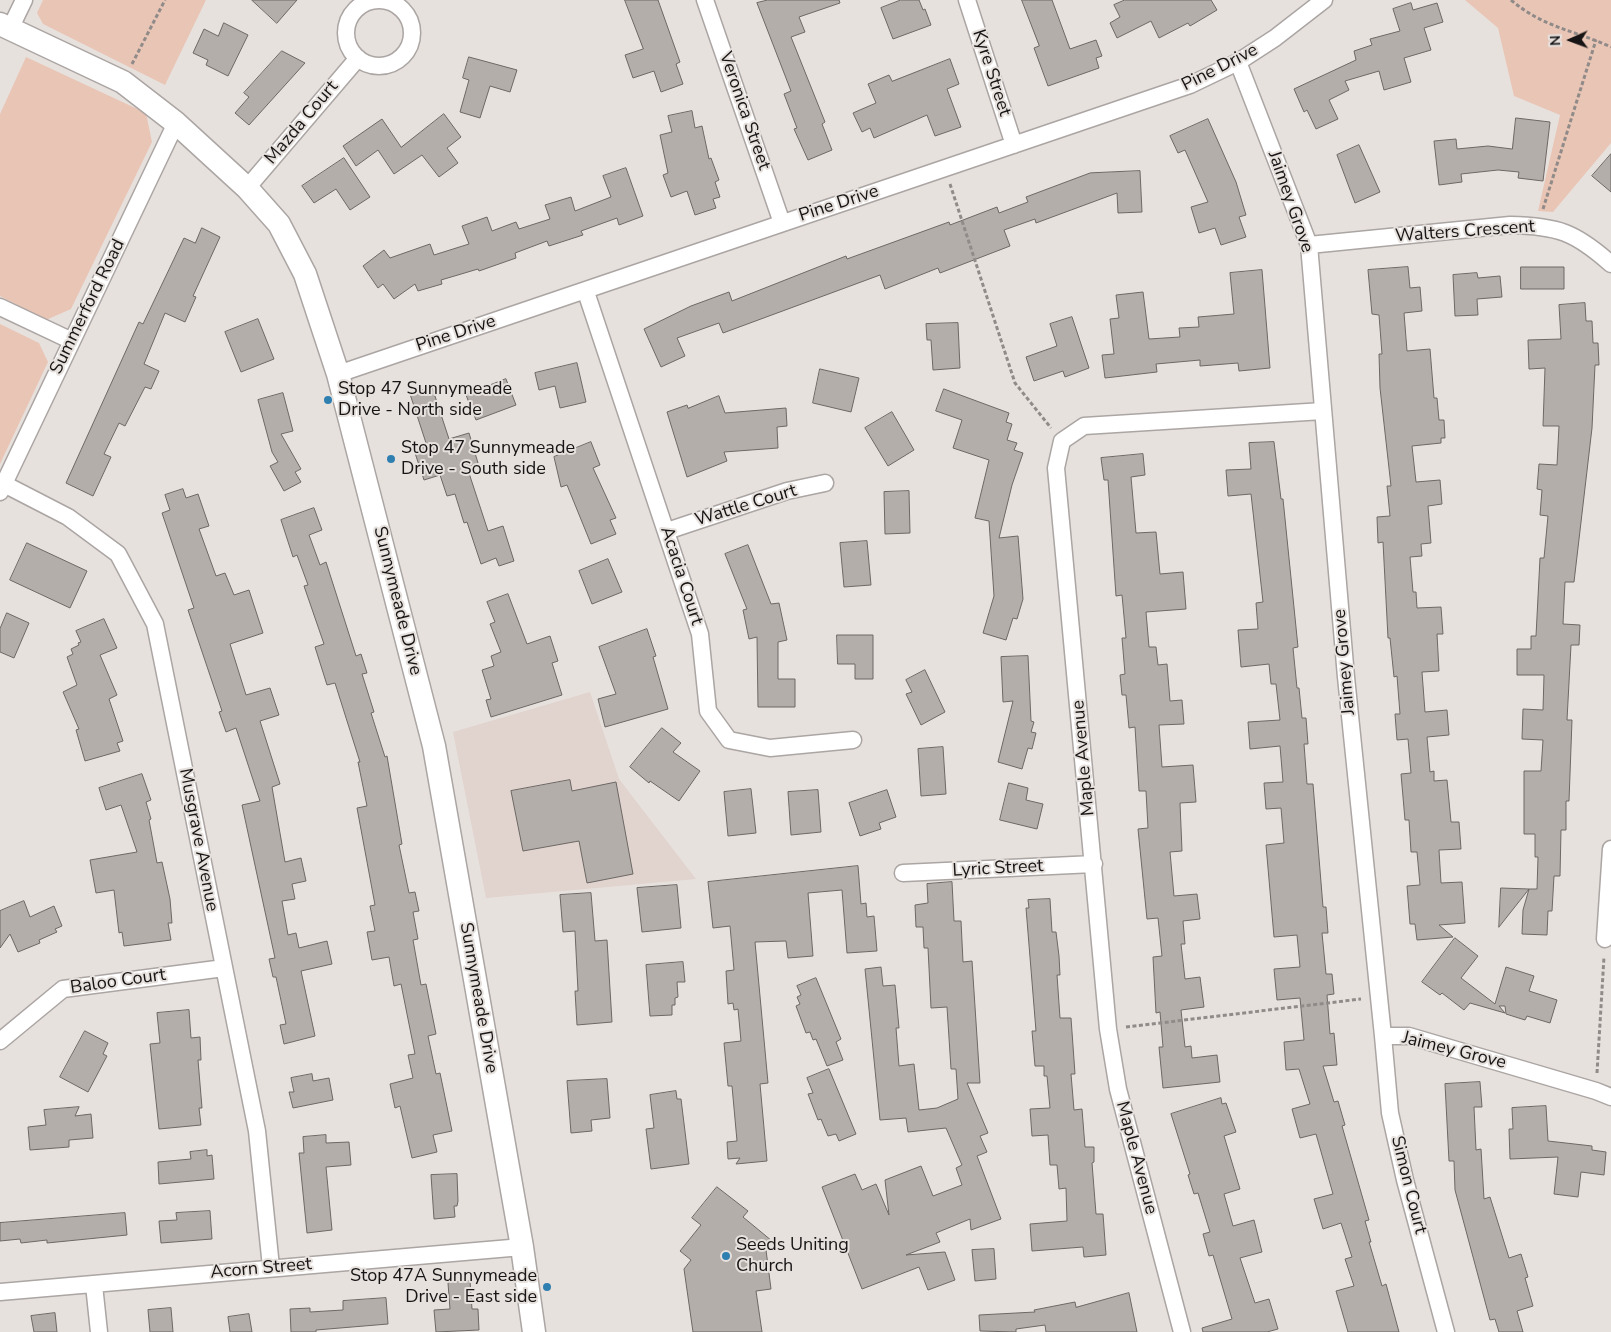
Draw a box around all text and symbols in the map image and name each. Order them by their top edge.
north arrow [1546,15,1596,65]
street label: Kyre Street [967,27,1015,119]
text: N [1546,35,1565,46]
street label: Pine Drive [1178,40,1262,96]
street label: Veronica Street [714,49,774,173]
street label: Mazda Court [261,77,343,169]
street label: Jaimey Grove [1262,148,1318,256]
street label: Pine Drive [796,181,882,227]
street label: Walters Crescent [1394,216,1536,248]
street label: Summerford Road [46,236,130,378]
street label: Pine Drive [413,311,499,357]
place label: Stop 47 Sunnymeade Drive - North side [338,379,512,422]
marker: Stop 47 Sunnymeade Drive - North side [322,394,334,406]
place label: Stop 47 Sunnymeade Drive - South side [401,438,575,480]
marker: Stop 47 Sunnymeade Drive - South side [385,453,397,465]
street label: Wattle Court [693,480,799,532]
street label: Sunnymeade Drive [368,524,426,678]
street label: Acacia Court [655,524,707,628]
street label: Jaimey Grove [1330,608,1360,716]
street label: Maple Avenue [1068,699,1100,817]
street label: Musgrave Avenue [174,767,222,913]
street label: Lyric Street [952,856,1044,882]
street label: Sunnymeade Drive [454,921,502,1075]
street label: Baloo Court [69,965,167,999]
street label: Jaimey Grove [1400,1028,1508,1074]
street label: Maple Avenue [1111,1099,1161,1217]
street label: Simon Court [1385,1134,1431,1236]
place label: Seeds Uniting Church [736,1235,849,1278]
marker: Seeds Uniting Church [720,1250,732,1262]
street label: Acorn Street [209,1254,313,1284]
place label: Stop 47A Sunnymeade Drive - East side [350,1266,537,1308]
marker: Stop 47A Sunnymeade Drive - East side [541,1281,553,1293]

